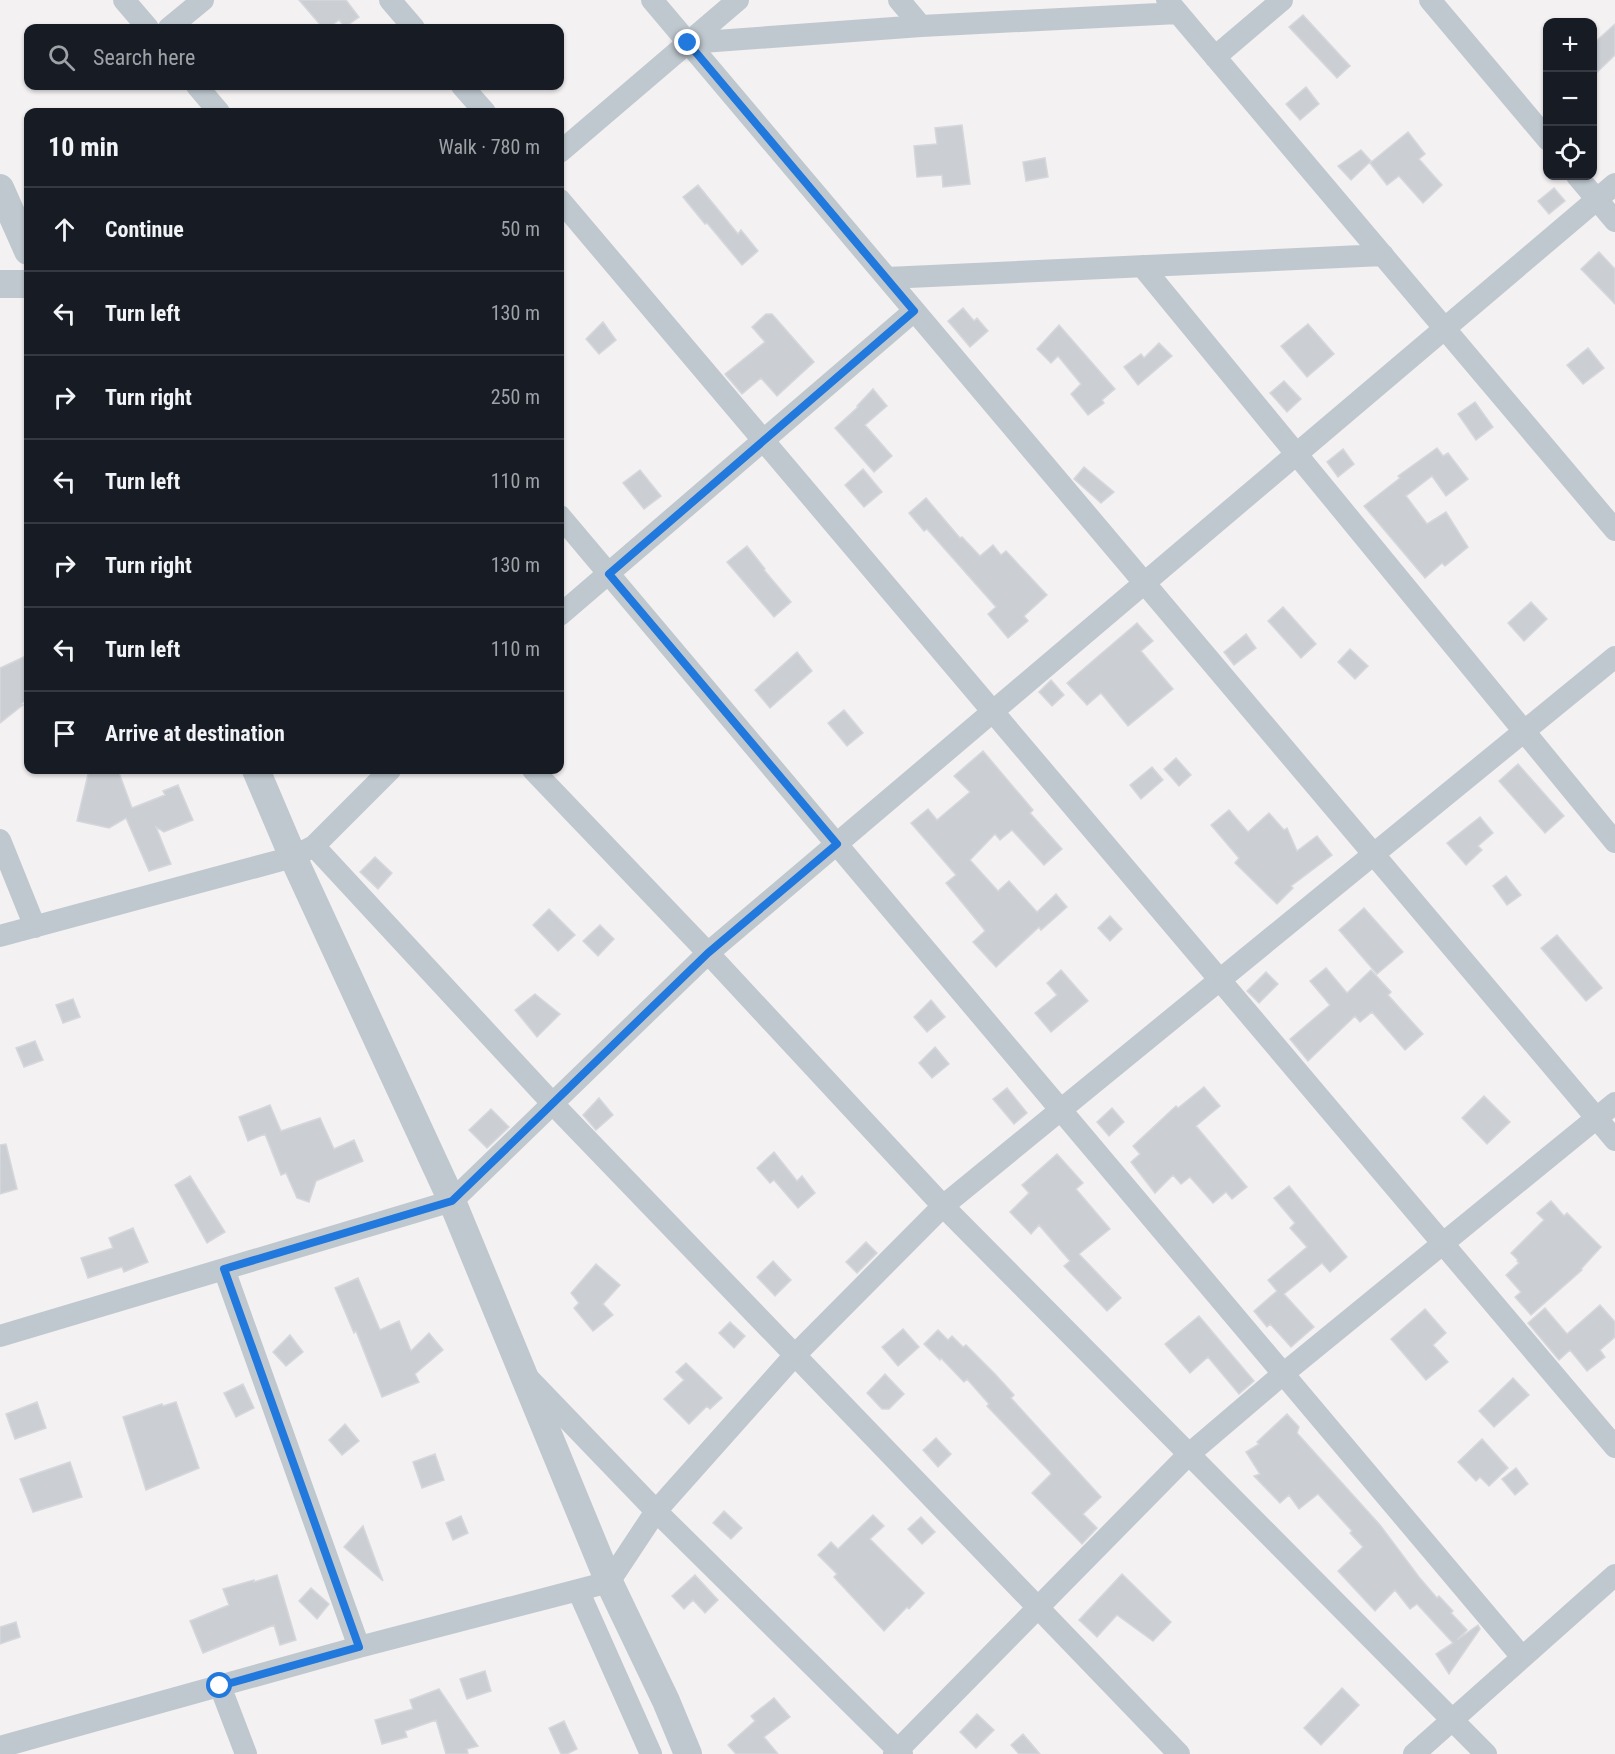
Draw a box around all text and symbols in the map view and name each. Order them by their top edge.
map controls [1543,18,1597,180]
button: + [1543,18,1597,72]
search box [24,24,564,90]
route end [674,29,700,55]
icon: search [45,41,78,74]
text: Search here [93,45,195,70]
button: − [1543,72,1597,126]
button: locate [1543,126,1597,180]
text: 10 min [48,132,119,162]
text: Walk · 780 m [439,135,540,159]
icon: ahead [48,213,81,246]
text: Continue [105,217,184,242]
text: 50 m [501,217,540,241]
icon: left [48,297,81,330]
text: Turn left [105,301,180,326]
text: 130 m [491,301,540,325]
icon: right [48,381,81,414]
text: Turn right [105,385,192,410]
text: 250 m [491,385,540,409]
icon: left [48,465,81,498]
text: Turn left [105,469,180,494]
text: 110 m [491,469,540,493]
icon: right [48,549,81,582]
text: Turn right [105,553,192,578]
text: 130 m [491,553,540,577]
icon: left [48,633,81,666]
text: Turn left [105,637,180,662]
text: 110 m [491,637,540,661]
icon: arrive [48,717,81,750]
text: Arrive at destination [105,721,285,746]
route start [206,1672,232,1698]

